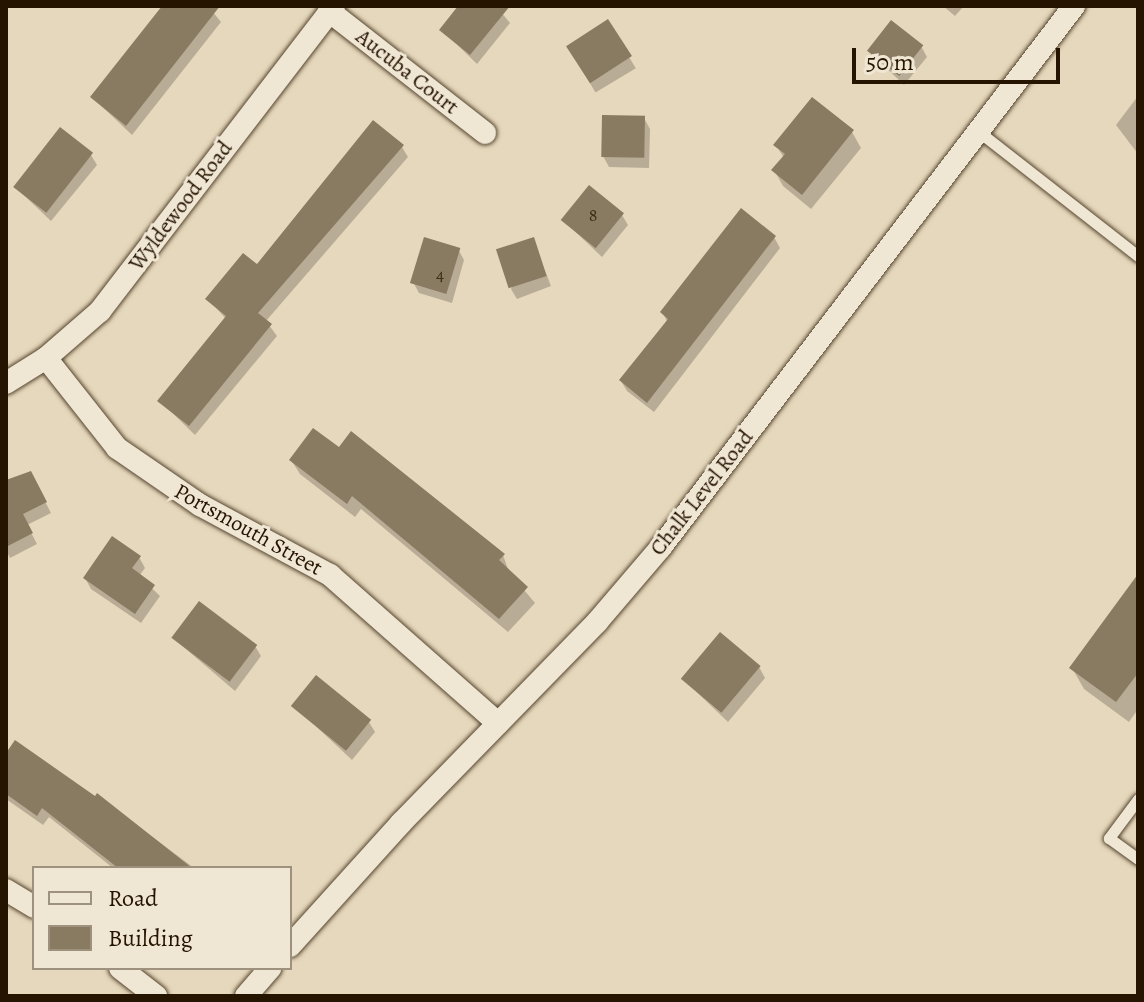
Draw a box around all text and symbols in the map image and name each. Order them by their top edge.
street label: Aucuba Court [350,24,464,120]
scale bar [856,32,1064,82]
text: 50 m [866,46,914,78]
street label: Wyldewood Road [124,136,238,276]
house number: 8 [589,204,597,226]
house number: 4 [436,263,444,285]
street label: Chalk Level Road [645,425,759,561]
street label: Portsmouth Street [169,478,327,582]
legend [32,866,292,970]
text: Road [108,882,158,914]
text: Building [108,922,193,954]

